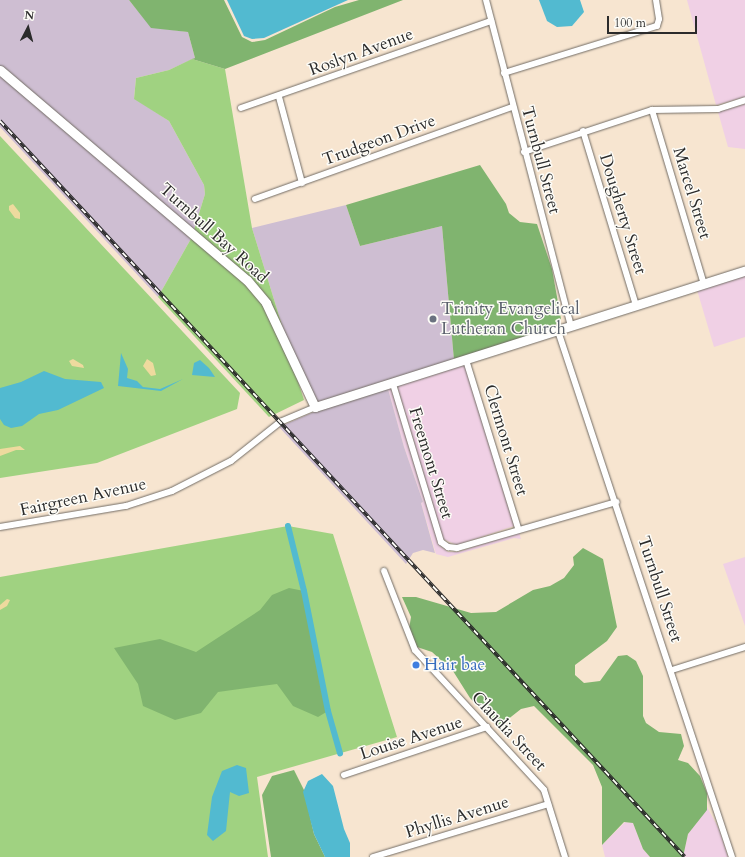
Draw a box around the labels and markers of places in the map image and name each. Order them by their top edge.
place label: Trinity Evangelical Lutheran Church [441,299,580,339]
marker: Trinity Evangelical Lutheran Church [428,314,438,324]
place label: Hair bae [424,655,485,675]
marker: Hair bae [411,660,421,670]

